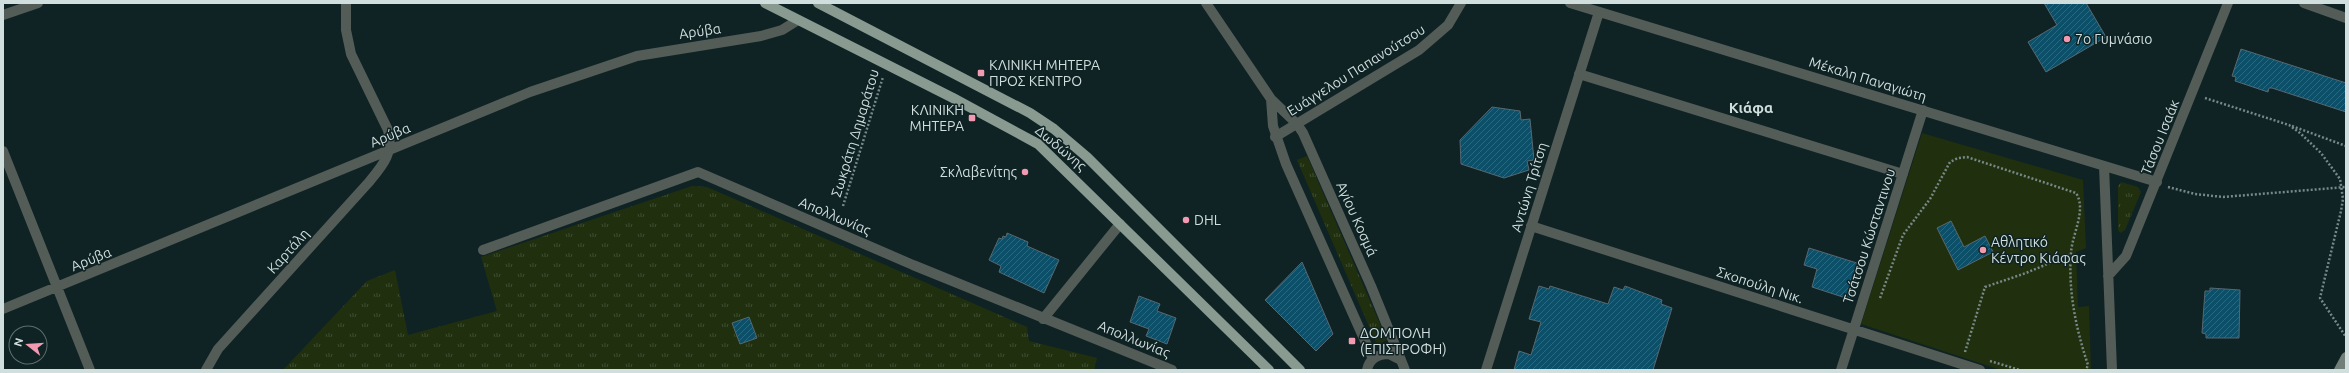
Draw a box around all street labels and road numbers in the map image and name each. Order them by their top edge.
street label: Αρύβα [678,20,723,42]
street label: Ευάγγελου Παπανούτσου [1284,21,1428,119]
street label: Μέκαλη Παναγιώτη [1807,53,1929,105]
street label: Σωκράτη Δημαράτου [828,67,882,199]
street label: Τάσου Ισαάκ [2138,97,2182,177]
street label: Αρύβα [367,119,413,151]
street label: Δωδώνης [1032,122,1090,174]
street label: Αντώνη Τρίτση [1508,140,1550,234]
street label: Τσάτσου Κώσταντινου [1840,166,1898,306]
street label: Αγίου Κοσμά [1333,179,1381,259]
street label: Απολλωνίας [797,194,874,239]
street label: Καρτάλη [264,225,312,277]
street label: Αρύβα [68,243,114,274]
street label: Σκοπούλη Νικ. [1715,263,1805,307]
street label: Απολλωνίας [1096,317,1173,361]

